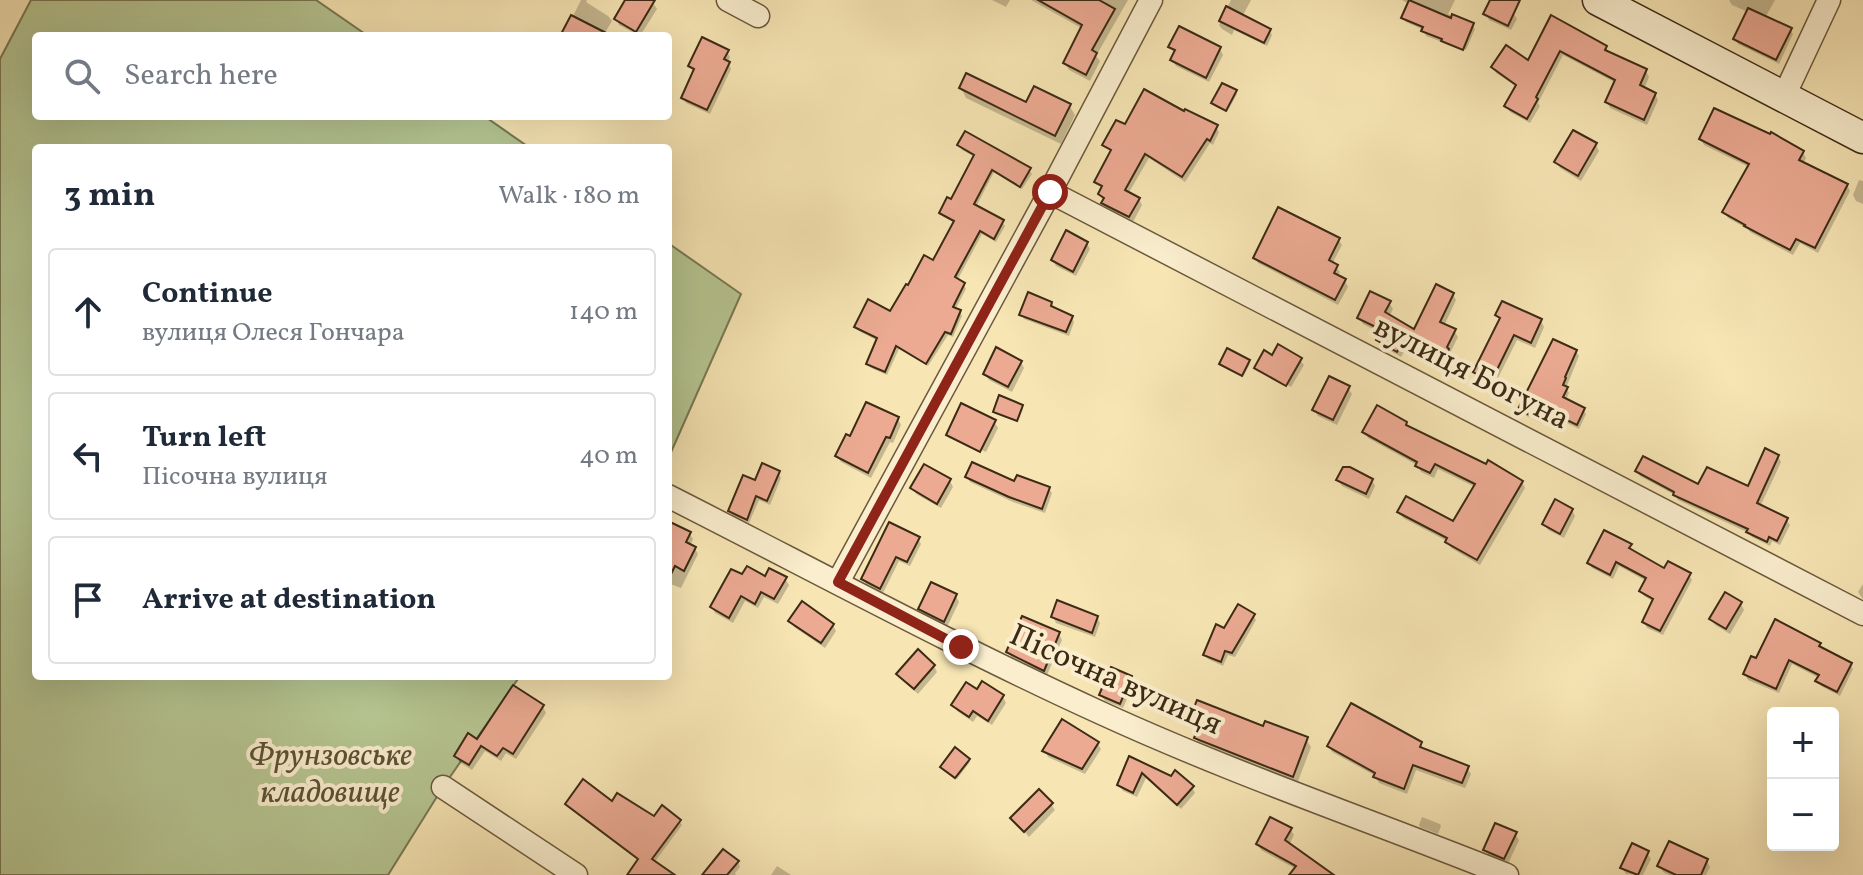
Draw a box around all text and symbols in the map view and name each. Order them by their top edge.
search box [32,32,672,120]
icon: search [60,54,104,98]
text: Search here [124,55,278,97]
text: 3 min [64,173,155,220]
route start [1032,174,1068,210]
text: Walk · 180 m [498,178,640,214]
text: Continue [142,273,273,315]
icon: ahead [66,290,110,334]
text: 140 m [569,294,638,330]
street label: вулиця Богуна [1365,306,1577,442]
text: вулиця Олеся Гончара [142,315,405,351]
text: Turn left [142,417,266,459]
icon: left [66,434,110,478]
text: 40 m [579,438,638,474]
text: Пісочна вулиця [142,459,328,495]
icon: arrive [66,578,110,622]
text: Arrive at destination [142,579,436,621]
street label: Пісочна вулиця [1002,614,1228,748]
route end [943,629,979,665]
map controls [1767,707,1839,851]
button: + [1767,707,1839,779]
park label: Фрунзовське кладовище [248,735,412,816]
button: − [1767,779,1839,851]

